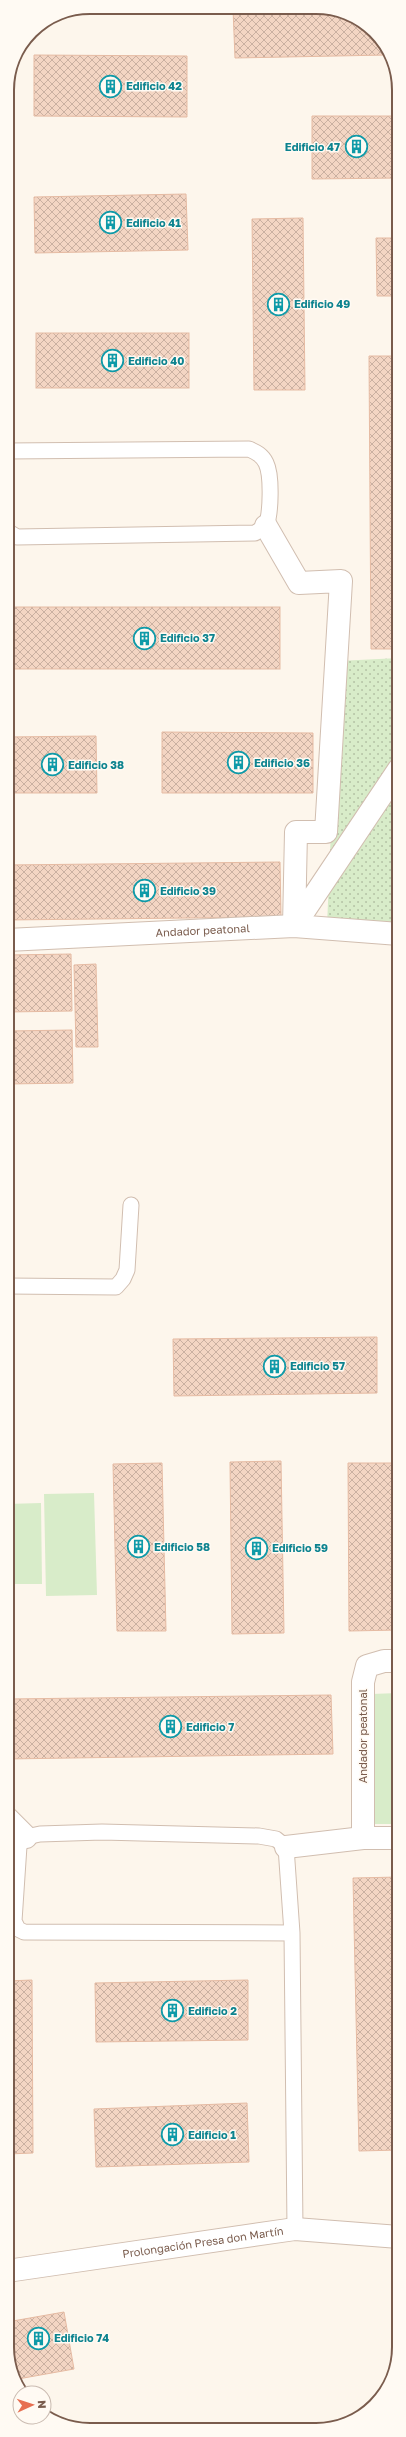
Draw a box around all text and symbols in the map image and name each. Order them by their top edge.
building icon: Edificio 42 [97,73,123,99]
place label: Edificio 42 [126,79,182,92]
building icon: Edificio 47 [343,134,369,160]
place label: Edificio 47 [285,140,340,153]
building icon: Edificio 41 [98,210,124,236]
place label: Edificio 41 [126,216,181,229]
building icon: Edificio 49 [266,291,292,317]
place label: Edificio 49 [294,297,350,310]
building icon: Edificio 40 [100,348,126,374]
place label: Edificio 40 [128,354,184,367]
building icon: Edificio 37 [131,625,157,651]
place label: Edificio 37 [160,631,215,644]
building icon: Edificio 36 [225,750,251,776]
building icon: Edificio 38 [39,752,65,778]
place label: Edificio 36 [254,756,310,769]
place label: Edificio 38 [68,758,124,771]
building icon: Edificio 39 [131,878,157,904]
place label: Edificio 39 [160,884,216,897]
street label: Andador peatonal [155,921,251,939]
building icon: Edificio 57 [262,1353,288,1379]
place label: Edificio 57 [290,1359,345,1372]
building icon: Edificio 58 [126,1534,152,1560]
building icon: Edificio 59 [244,1535,270,1561]
place label: Edificio 58 [154,1540,210,1553]
place label: Edificio 59 [272,1541,328,1554]
street label: Andador peatonal [356,1688,369,1783]
building icon: Edificio 7 [157,1714,183,1740]
place label: Edificio 7 [186,1720,234,1733]
building icon: Edificio 2 [159,1998,185,2024]
place label: Edificio 2 [188,2004,237,2017]
building icon: Edificio 1 [159,2122,185,2148]
place label: Edificio 1 [188,2128,236,2141]
street label: Prolongación Presa don Martín [121,2224,284,2260]
building icon: Edificio 74 [25,2325,51,2351]
place label: Edificio 74 [54,2331,109,2344]
north arrow [12,2385,52,2425]
text: N [36,2400,49,2409]

